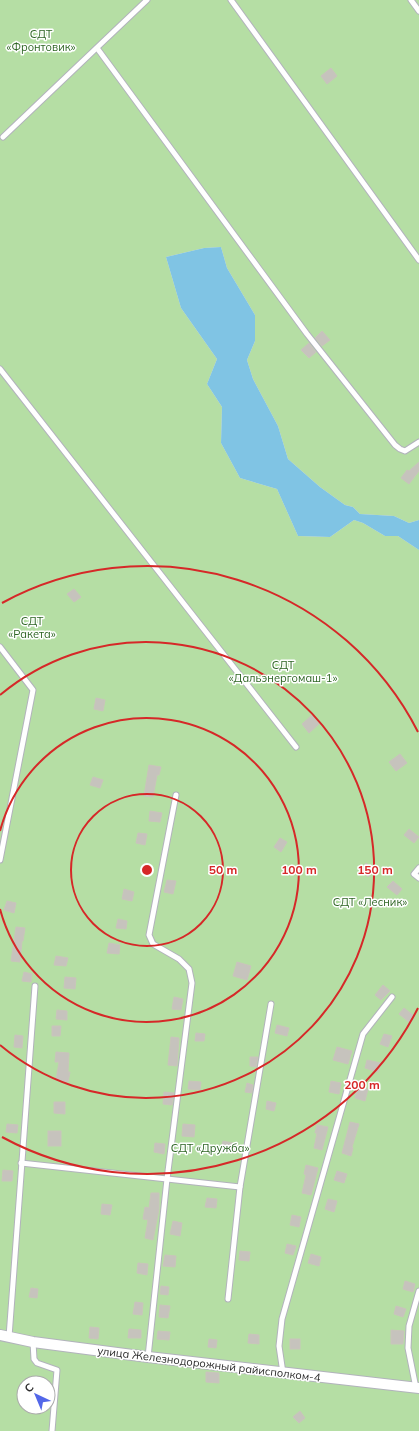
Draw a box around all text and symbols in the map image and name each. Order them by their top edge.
park label: СДТ «Фронтовик» [7,27,76,54]
park label: СДТ «Ракета» [8,614,56,641]
park label: СДТ «Дальэнергомаш-1» [229,658,337,685]
text: 50 m [209,862,237,877]
text: 100 m [281,862,317,877]
text: 150 m [357,862,393,877]
centre of rings [140,863,154,877]
park label: СДТ «Лесник» [333,895,407,909]
text: 200 m [344,1077,380,1092]
park label: СДТ «Дружба» [171,1141,249,1155]
street label: улица Железнодорожный райисполком-4 [97,1343,322,1385]
north arrow [16,1375,56,1415]
text: С [21,1380,37,1395]

